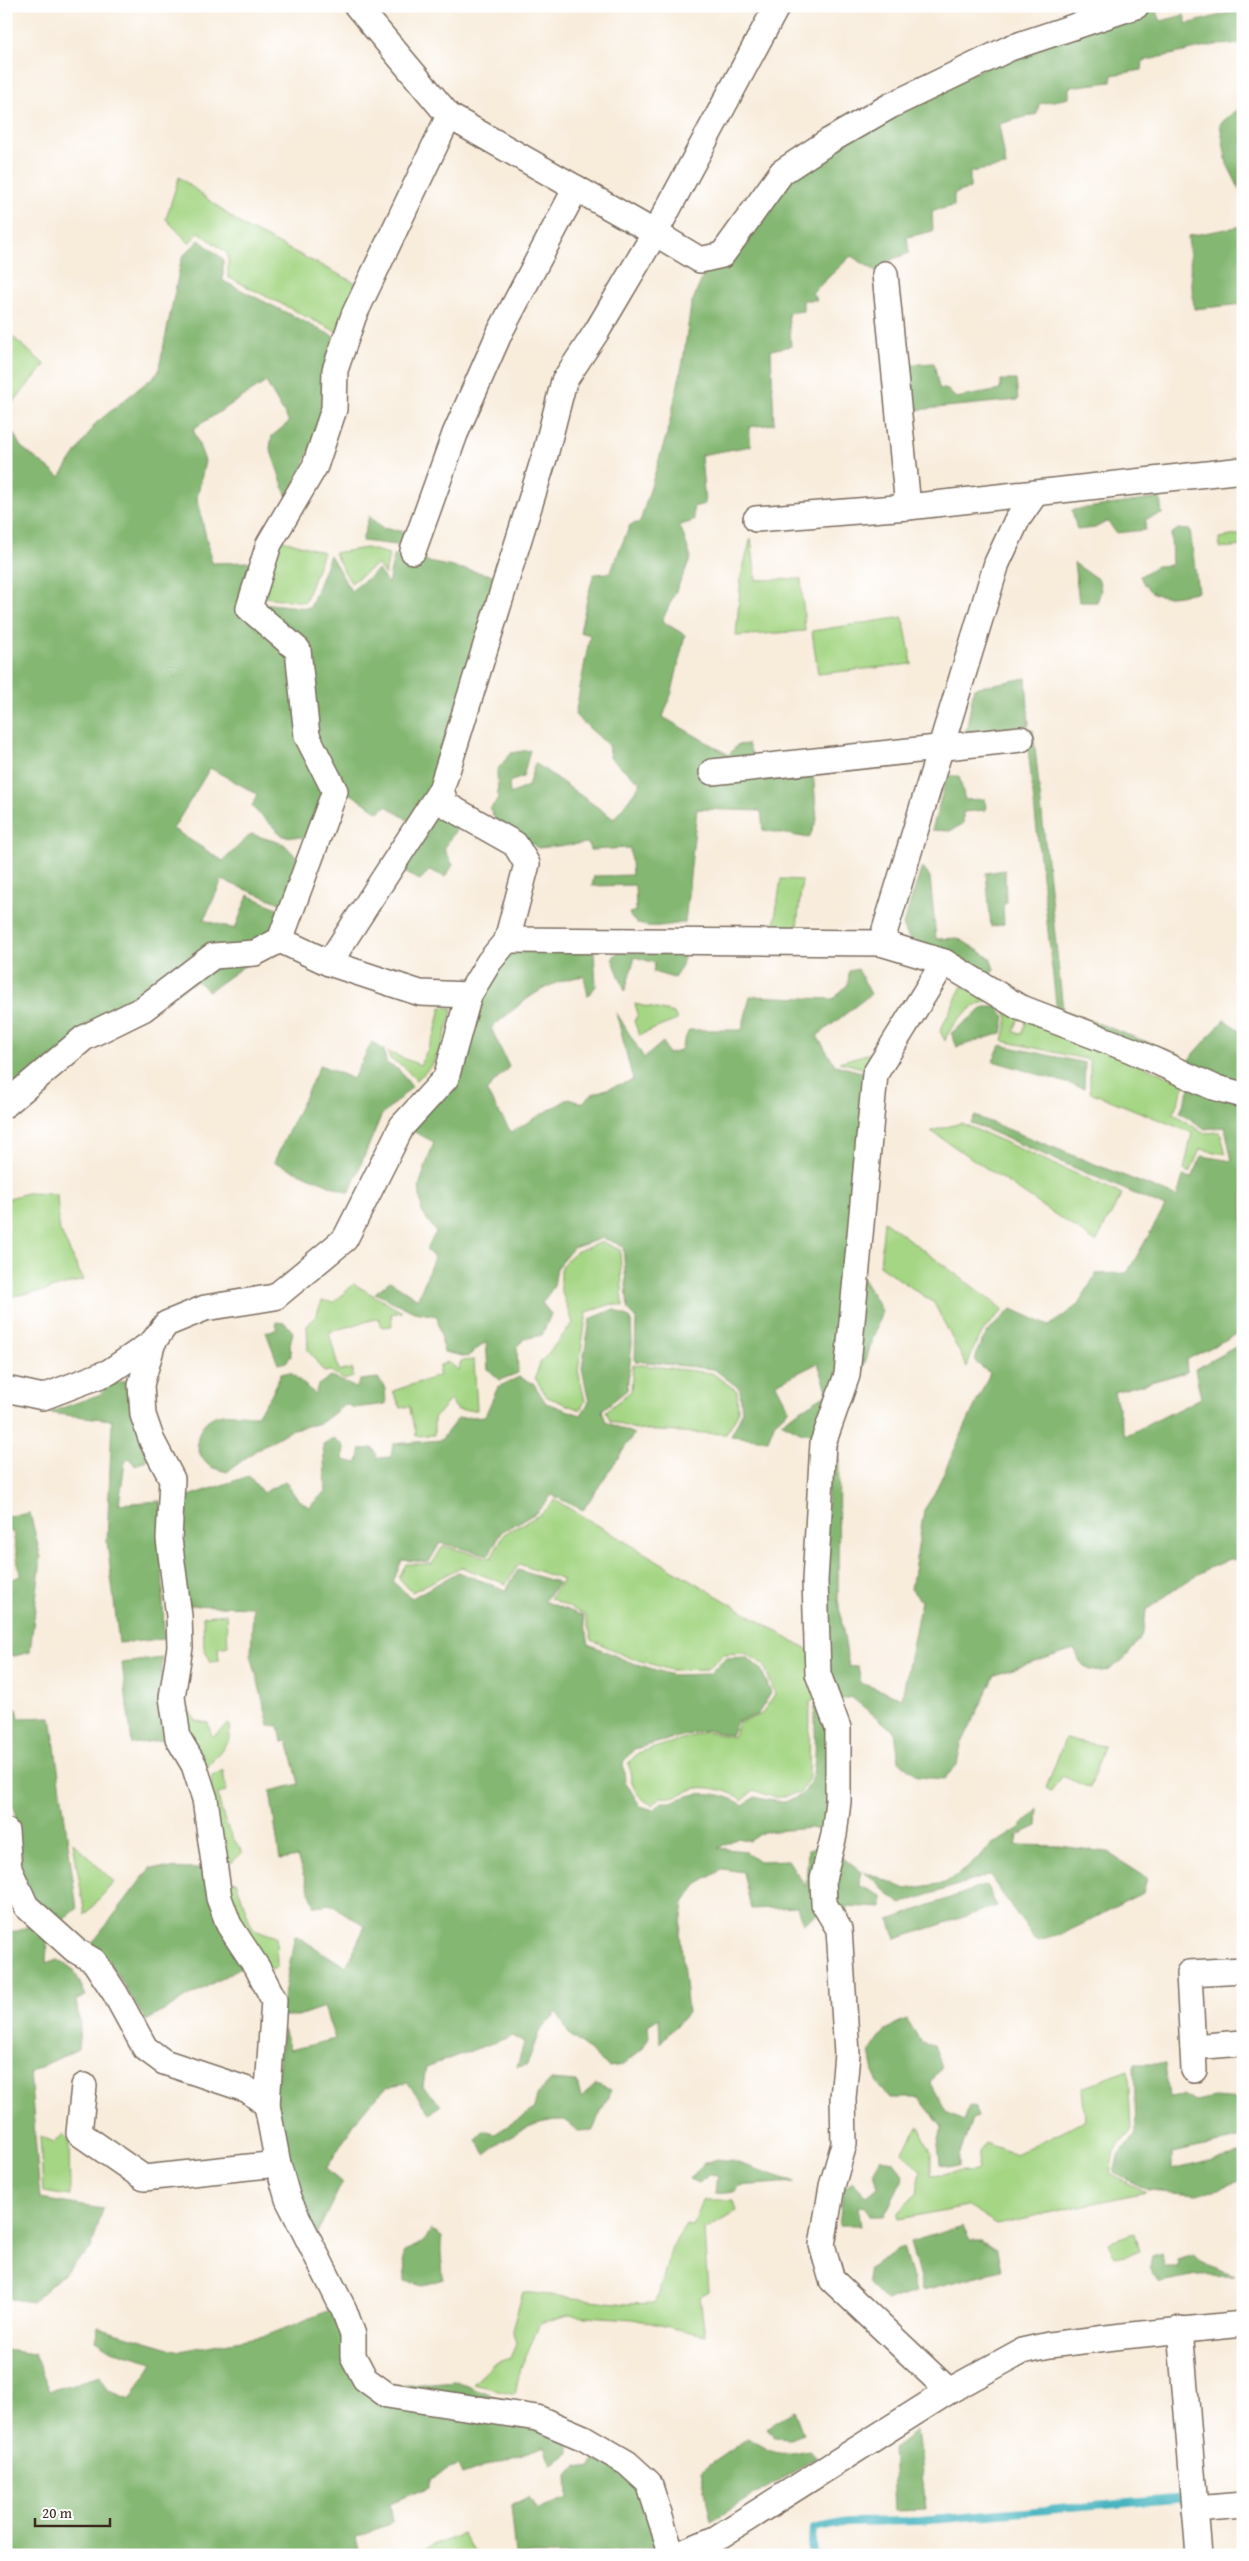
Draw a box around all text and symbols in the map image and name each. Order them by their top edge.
scale bar [35,2496,110,2528]
text: 20 m [42,2502,73,2523]

